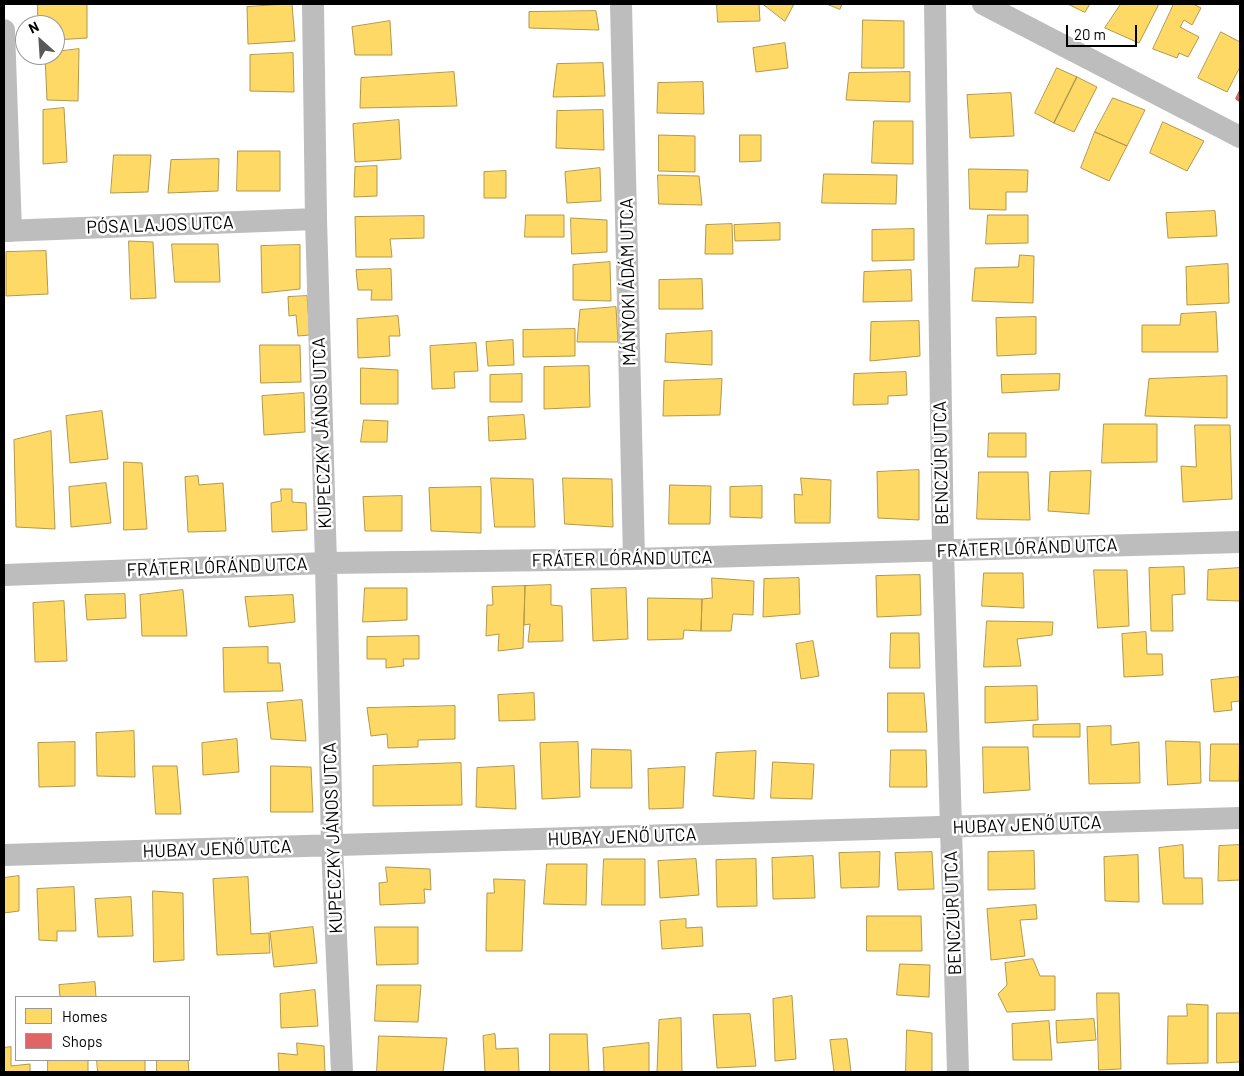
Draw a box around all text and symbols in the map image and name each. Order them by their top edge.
north arrow [15,15,65,65]
scale bar [1069,15,1140,47]
text: N [26,17,42,37]
text: 20 m [1074,25,1106,43]
street label: MÁNYOKI ÁDÁM UTCA [616,198,640,366]
street label: PÓSA LAJOS UTCA [86,212,234,238]
street label: KUPECZKY JÁNOS UTCA [308,337,336,529]
street label: BENCZÚR UTCA [929,401,953,525]
street label: FRÁTER LÓRÁND UTCA [936,534,1118,562]
street label: FRÁTER LÓRÁND UTCA [531,547,713,571]
street label: FRÁTER LÓRÁND UTCA [126,553,308,581]
street label: KUPECZKY JÁNOS UTCA [319,742,347,934]
street label: HUBAY JENŐ UTCA [952,812,1102,838]
street label: HUBAY JENŐ UTCA [547,824,697,850]
street label: HUBAY JENŐ UTCA [142,836,292,862]
street label: BENCZÚR UTCA [940,851,966,975]
legend [15,996,190,1061]
text: Homes [62,1007,107,1025]
text: Shops [62,1032,102,1050]

